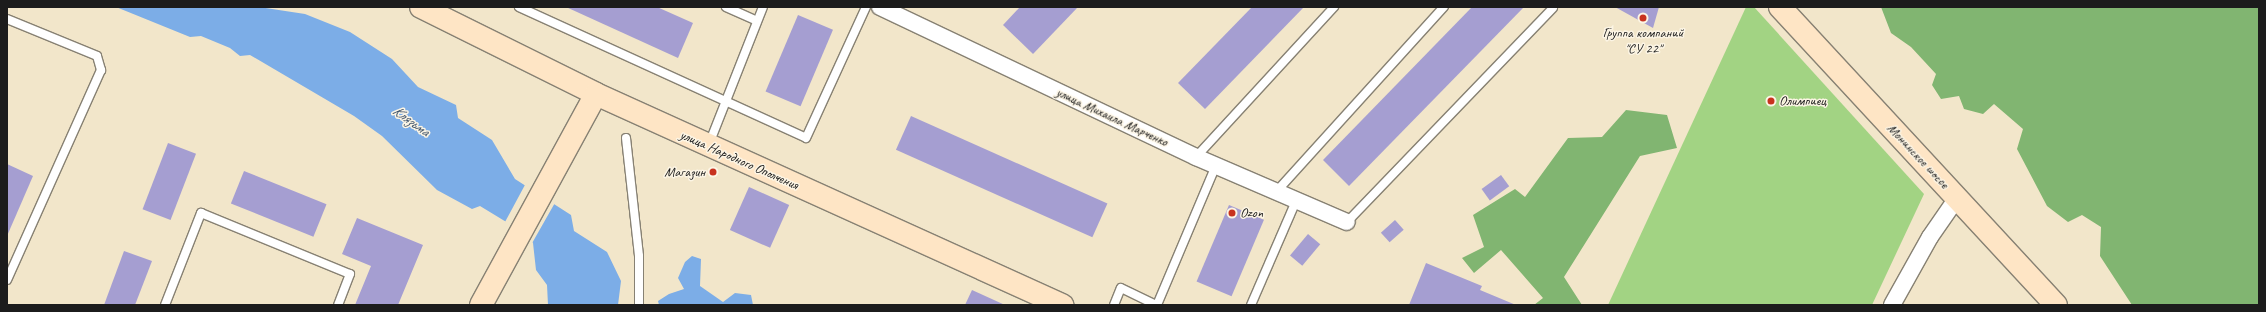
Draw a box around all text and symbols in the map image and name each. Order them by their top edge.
marker: Группа компаний "СУ 22" [1638,13,1648,23]
place label: Группа компаний "СУ 22" [1604,25,1682,58]
street label: улица Михаила Марченко [1053,84,1171,150]
place label: Олимпиец [1779,93,1826,109]
marker: Олимпиец [1766,96,1776,106]
water label: Клязьма [389,102,433,140]
street label: Монинское шоссе [1883,120,1953,192]
street label: улица Народного Ополчения [677,126,801,194]
place label: Магазин [664,164,705,180]
marker: Магазин [708,167,718,177]
place label: Ozon [1240,205,1263,221]
marker: Ozon [1227,208,1237,218]

